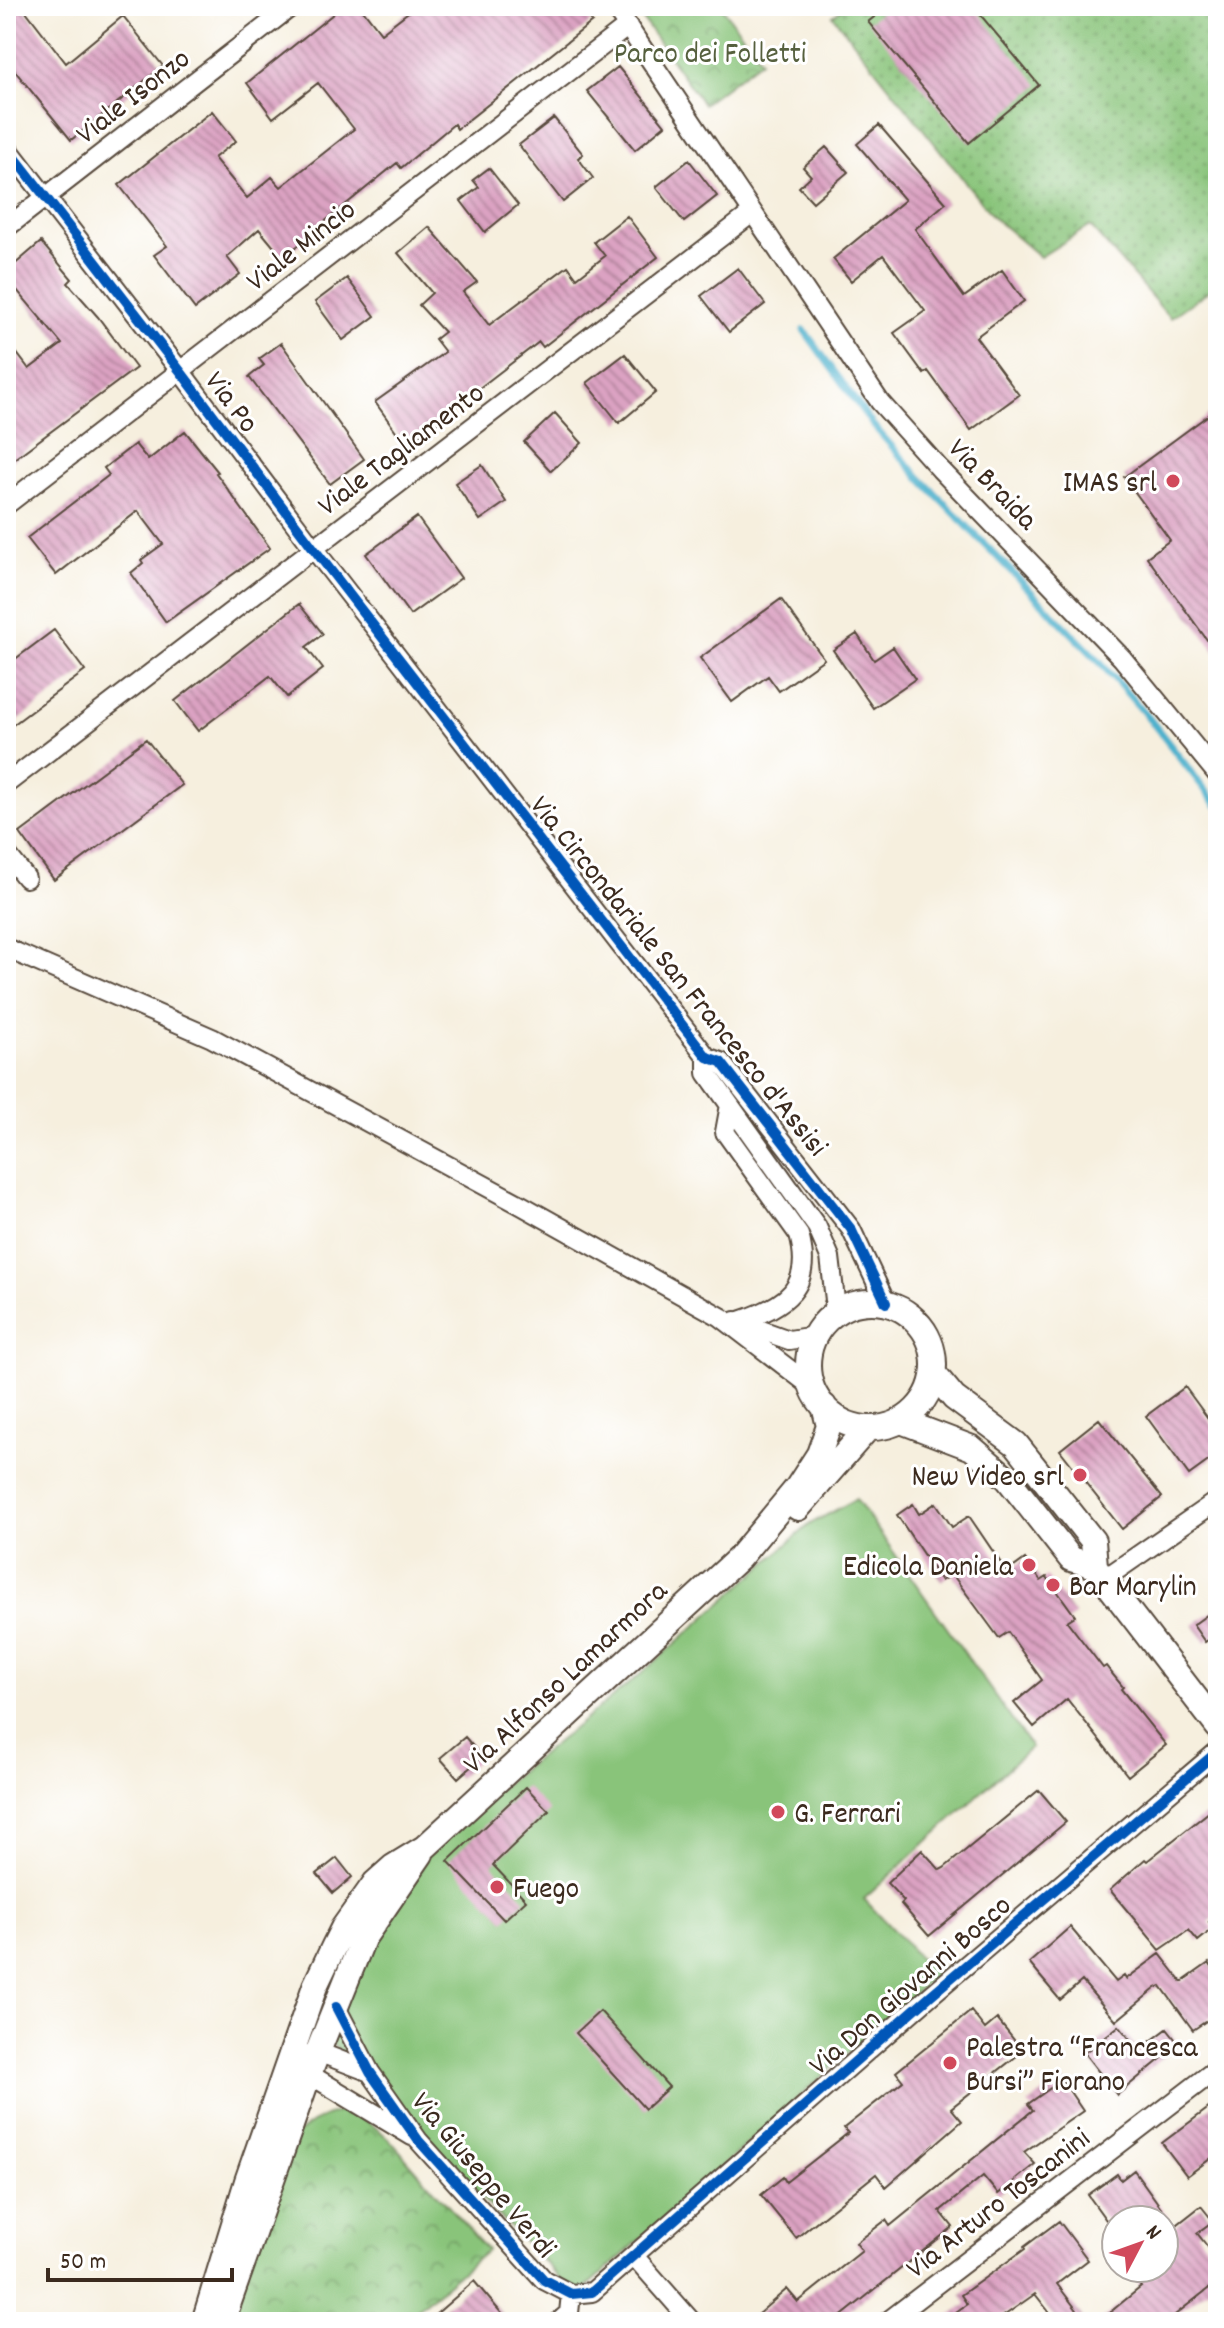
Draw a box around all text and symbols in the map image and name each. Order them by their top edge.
park label: Parco dei Folletti [614,35,806,78]
street label: Viale Isonzo [68,40,201,157]
street label: Viale Mincio [239,191,367,304]
street label: Via Po [192,364,267,444]
street label: Viale Tagliamento [310,374,495,529]
street label: Via Braida [936,430,1046,543]
place label: IMAS srl [1063,464,1157,507]
marker: IMAS srl [1164,472,1182,490]
street label: Via Circondariale San Francesco d'Assisi [517,788,836,1168]
place label: New Video srl [911,1458,1064,1501]
marker: New Video srl [1071,1466,1089,1484]
place label: Edicola Daniela [843,1548,1014,1591]
marker: Edicola Daniela [1020,1556,1038,1574]
place label: Bar Marylin [1069,1568,1197,1611]
street label: Via Alfonso Lamarmora [455,1572,680,1786]
marker: Bar Marylin [1044,1576,1062,1594]
place label: G. Ferrari [794,1795,901,1838]
marker: G. Ferrari [769,1803,787,1821]
place label: Fuego [513,1870,579,1913]
marker: Fuego [488,1878,506,1896]
street label: Via Don Giovanni Bosco [801,1887,1023,2088]
place label: Palestra “Francesca Bursi” Fiorano [966,2029,1198,2106]
marker: Palestra “Francesca Bursi” Fiorano [941,2054,959,2072]
street label: Via Giuseppe Verdi [399,2084,564,2270]
street label: Via Arturo Toscanini [898,2120,1101,2291]
north arrow [1100,2204,1180,2284]
text: N [1137,2219,1168,2248]
scale bar [48,2232,232,2282]
text: 50 m [60,2246,106,2280]

